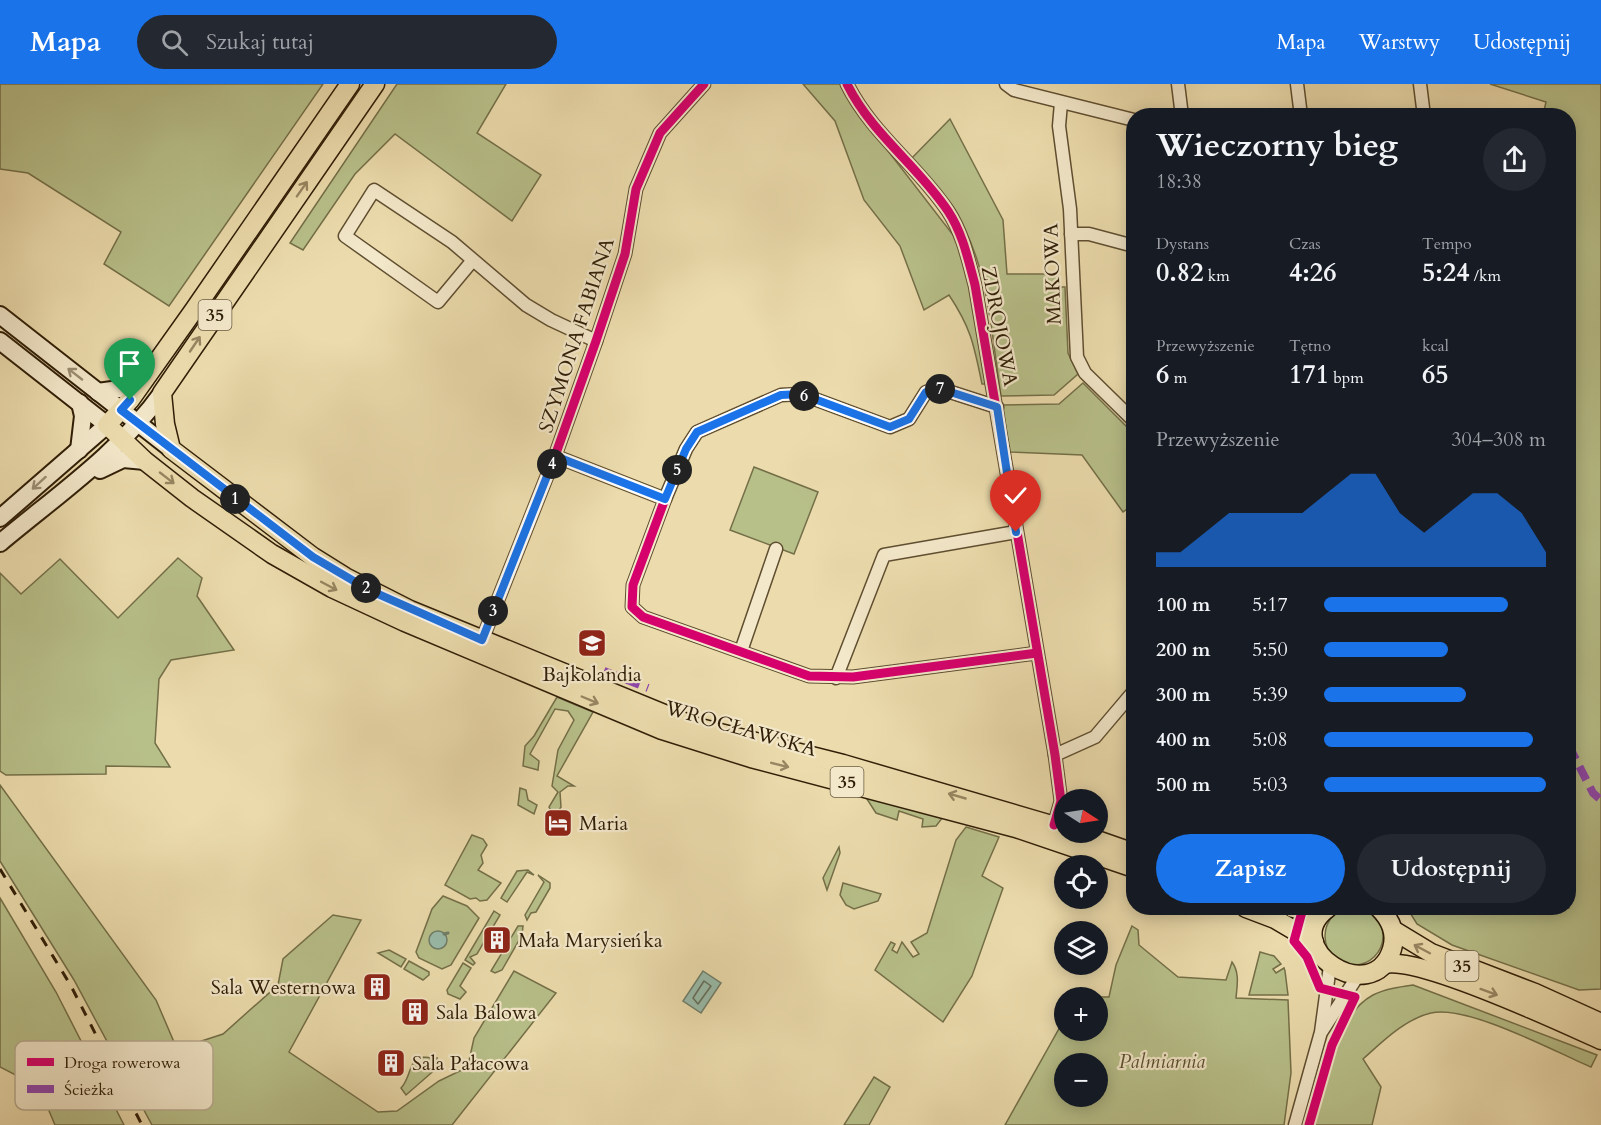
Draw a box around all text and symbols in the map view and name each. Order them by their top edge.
search box [137,15,557,69]
text: Mapa [30,23,101,61]
icon: search [158,26,191,59]
text: Szukaj tutaj [206,27,314,57]
text: Mapa [1277,28,1326,57]
text: Warstwy [1359,28,1440,57]
text: Udostępnij [1473,28,1571,57]
text: Wieczorny bieg [1156,123,1398,168]
button: share [1483,128,1546,191]
text: 18:38 [1156,168,1202,195]
one-way arrow [296,182,308,198]
street label: MAKOWA [1037,222,1068,325]
street label: SZYMONA FABIANA [532,233,621,436]
text: Dystans [1156,233,1209,255]
text: Czas [1289,233,1321,255]
text: Tempo [1422,233,1472,255]
text: 0.82 [1156,255,1204,290]
text: 4:26 [1289,255,1337,290]
text: 5:24 [1422,255,1470,290]
street label: ZDROJOWA [975,264,1025,389]
text: km [1204,265,1230,287]
text: /km [1470,265,1501,287]
road number: 35 [198,300,232,330]
text: Przewyższenie [1156,335,1255,357]
text: Tętno [1289,335,1331,357]
text: kcal [1422,335,1449,357]
one-way arrow [189,337,201,353]
pin [104,338,155,400]
icon: arrive [113,347,146,380]
text: 6 [1156,357,1169,392]
text: 171 [1289,357,1329,392]
text: 65 [1422,357,1449,392]
one-way arrow [68,367,84,380]
text: m [1169,367,1187,389]
text: bpm [1329,367,1364,389]
pin: 7 [925,374,955,404]
text: 7 [936,378,944,400]
pin: 6 [789,381,819,411]
text: 6 [800,385,808,407]
text: Przewyższenie [1156,426,1279,453]
text: 304–308 m [1451,426,1546,453]
pin: 4 [537,449,567,479]
text: 4 [548,453,556,475]
pin: 5 [662,455,692,485]
text: 5 [673,459,681,481]
pin [990,470,1041,532]
one-way arrow [158,472,174,484]
one-way arrow [32,476,47,490]
icon: check [999,479,1032,512]
pin: 1 [220,484,250,514]
text: 1 [231,488,239,510]
pin: 2 [351,573,381,603]
text: 2 [362,577,370,599]
one-way arrow [319,581,337,592]
text: 100 m [1156,591,1211,618]
text: 5:17 [1252,591,1288,618]
pin: 3 [478,596,508,626]
text: 3 [489,600,497,622]
school or university icon: Bajkolandia [576,627,608,659]
text: 200 m [1156,636,1211,663]
text: 5:50 [1252,636,1288,663]
place label: Bajkolandia [542,661,642,688]
text: 300 m [1156,681,1211,708]
text: 5:39 [1252,681,1288,708]
street label: WROCŁAWSKA [661,694,820,763]
one-way arrow [581,695,599,706]
text: 400 m [1156,726,1211,753]
text: 5:08 [1252,726,1288,753]
one-way arrow [770,760,789,771]
road number: 35 [830,767,864,797]
text: 500 m [1156,771,1211,798]
text: 5:03 [1252,771,1288,798]
north arrow [1054,789,1108,843]
map controls [1054,789,1108,1107]
one-way arrow [948,790,967,801]
hotel icon: Maria [542,807,574,839]
place label: Maria [579,810,628,837]
button: Zapisz [1156,834,1345,903]
button: Udostępnij [1357,834,1546,903]
button: locate [1054,855,1108,909]
button: layers [1054,921,1108,975]
building icon: Mała Marysieńka [481,924,513,956]
place label: Mała Marysieńka [518,927,663,954]
one-way arrow [1413,942,1431,954]
road number: 35 [1446,951,1478,981]
building icon: Sala Westernowa [361,971,393,1003]
place label: Sala Westernowa [211,974,356,1001]
button: + [1054,987,1108,1041]
one-way arrow [1479,988,1498,999]
building icon: Sala Balowa [399,996,431,1028]
place label: Sala Balowa [436,999,537,1026]
legend [15,1041,213,1110]
building icon: Sala Pałacowa [375,1047,407,1079]
park label: Palmiarnia [1119,1048,1205,1075]
place label: Sala Pałacowa [412,1050,529,1077]
text: Droga rowerowa [64,1052,181,1074]
button: − [1054,1053,1108,1107]
text: Ścieżka [64,1079,114,1101]

